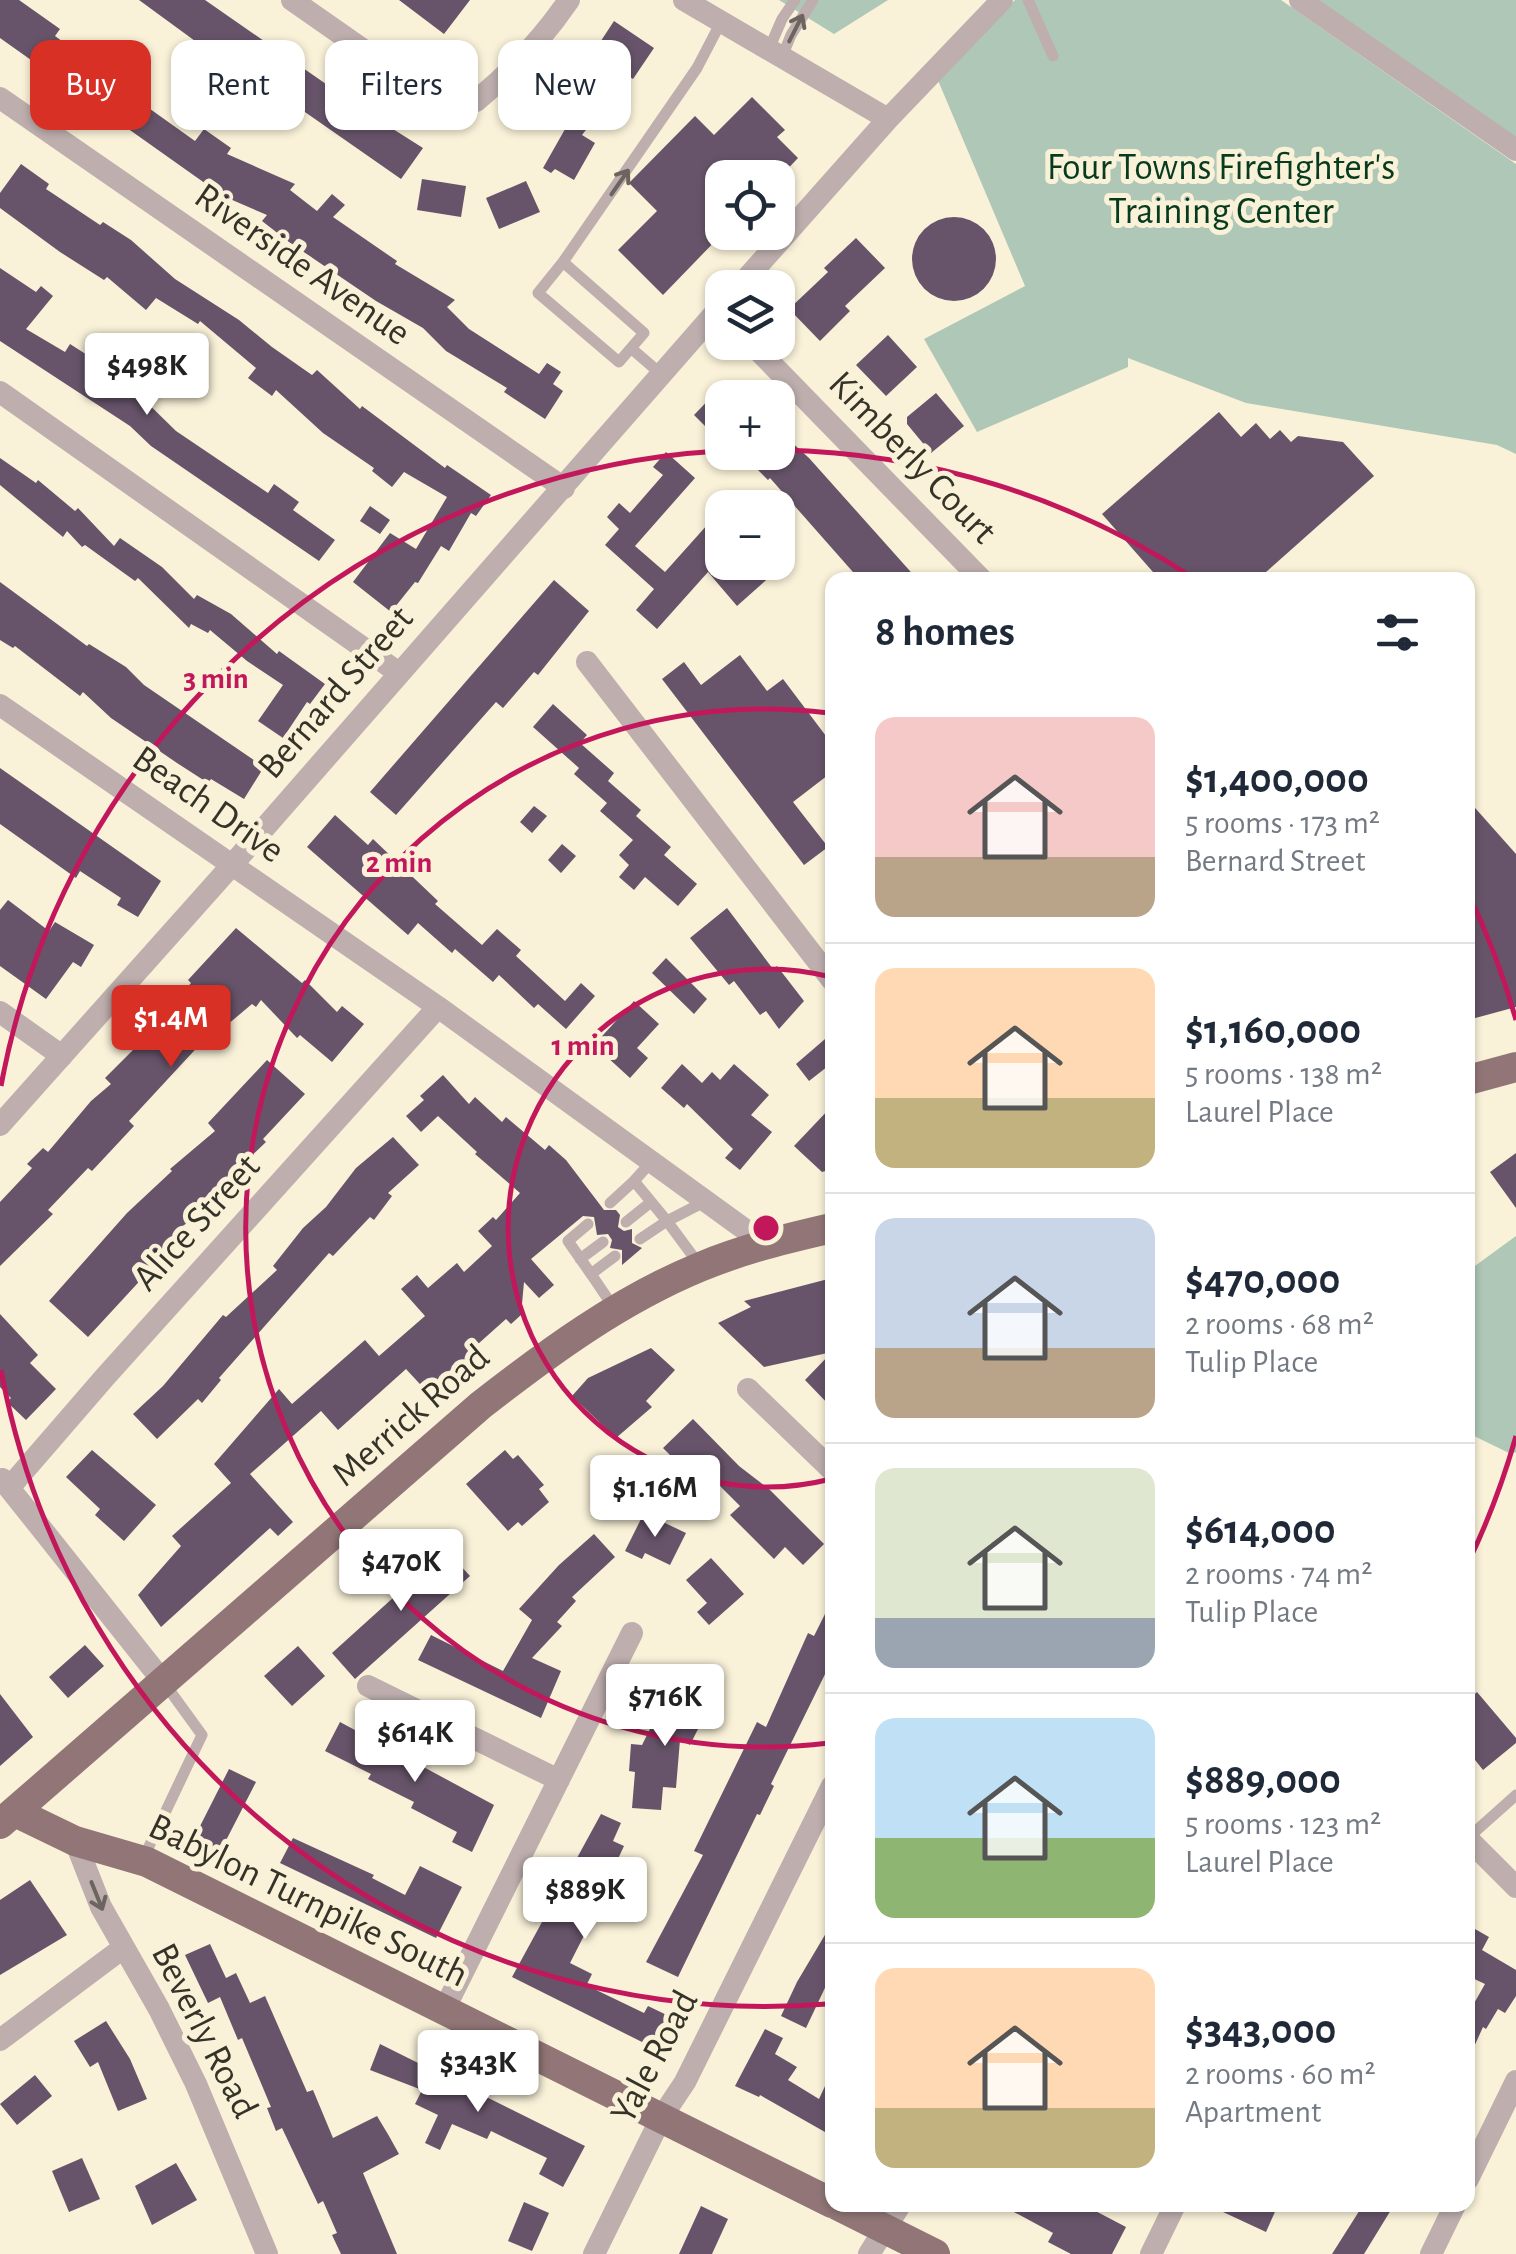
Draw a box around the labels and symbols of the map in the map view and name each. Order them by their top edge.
one-way arrow [787,13,806,43]
park label: Four Towns Firefighter's Training Center [1047,149,1395,231]
one-way arrow [609,169,630,197]
street label: Riverside Avenue [187,177,417,353]
pin: $498K [77,333,217,418]
street label: Kimberly Court [821,365,1003,551]
street label: Bernard Street [251,600,421,786]
text: 3 min [183,664,249,694]
street label: Beach Drive [126,739,290,871]
text: 2 min [366,848,432,878]
pin: $1.4M [101,985,241,1070]
text: 1 min [551,1031,615,1061]
street label: Alice Street [127,1148,267,1298]
centre of rings [748,1210,784,1246]
street label: Merrick Road [325,1338,497,1494]
pin: $1.16M [574,1455,736,1540]
pin: $470K [331,1529,471,1614]
pin: $716K [595,1664,735,1749]
pin: $614K [345,1700,485,1785]
street label: Babylon Turnpike South [143,1807,473,1995]
pin: $889K [515,1857,655,1942]
one-way arrow [89,1880,107,1910]
street label: Beverly Road [144,1938,264,2124]
street label: Yale Road [604,1985,706,2129]
pin: $343K [408,2030,548,2115]

